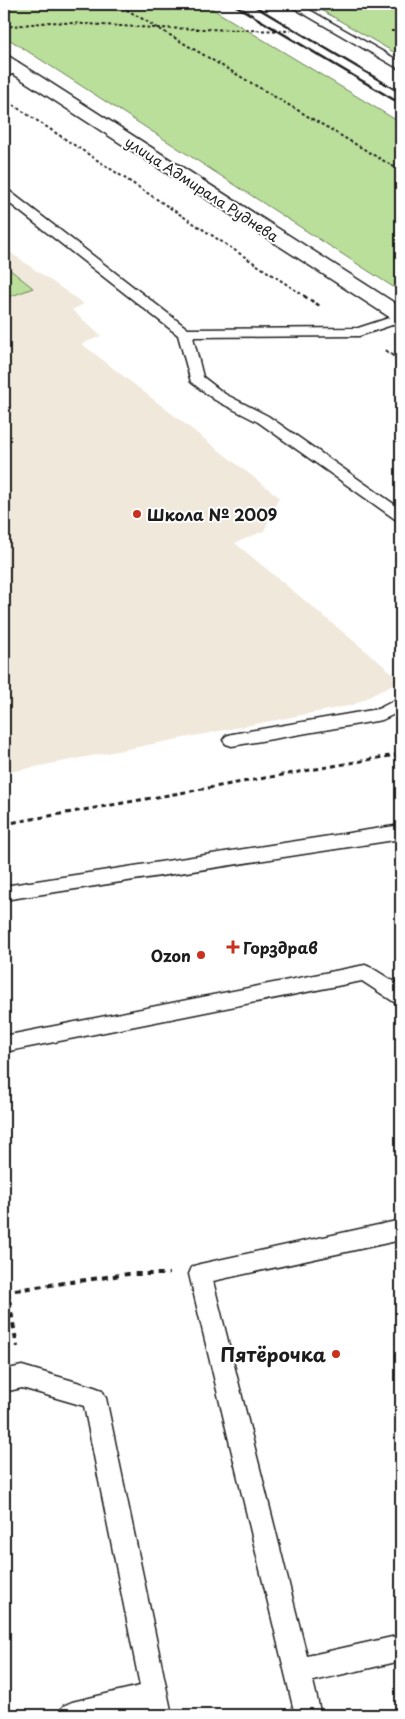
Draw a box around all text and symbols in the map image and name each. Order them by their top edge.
street label: улица Адмирала Руднева [121,131,283,247]
place label: Школа № 2009 [147,502,277,526]
marker: Школа № 2009 [131,508,143,520]
place label: Горздрав [243,935,318,959]
marker: Горздрав [227,941,239,953]
place label: Ozon [151,943,191,967]
marker: Ozon [195,949,207,961]
place label: Пятёрочка [220,1340,326,1368]
marker: Пятёрочка [330,1348,342,1360]

